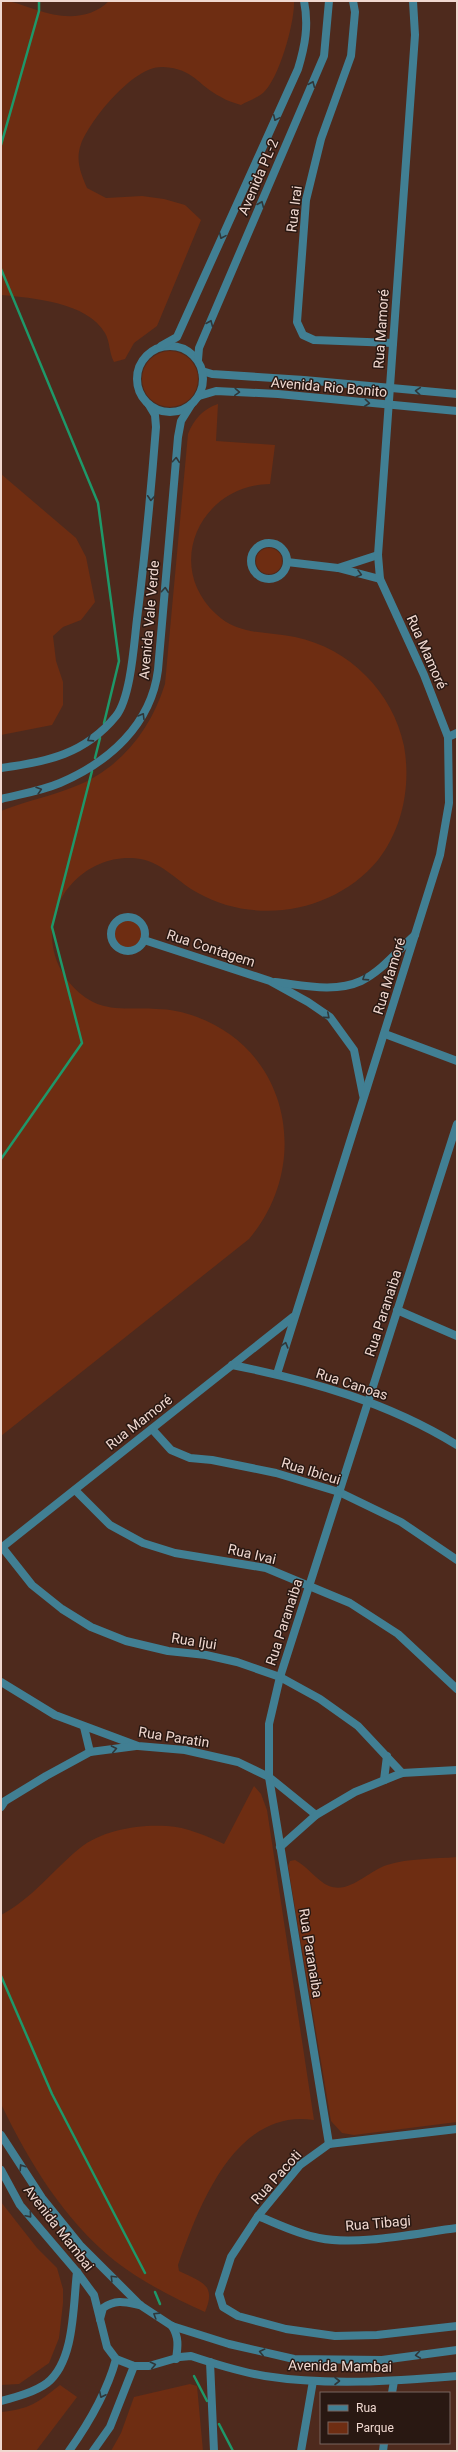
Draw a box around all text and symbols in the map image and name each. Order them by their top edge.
one-way arrow [307,81,315,89]
one-way arrow [273,114,281,121]
street label: Avenida PL-2 [235,136,281,217]
street label: Rua Irai [283,185,305,233]
one-way arrow [256,200,264,208]
one-way arrow [219,232,227,240]
street label: Rua Mamoré [370,289,392,369]
one-way arrow [205,320,213,327]
street label: Avenida Rio Bonito [270,374,388,400]
one-way arrow [415,387,421,396]
one-way arrow [234,388,240,396]
one-way arrow [364,398,370,407]
one-way arrow [171,457,180,463]
one-way arrow [146,495,155,501]
street label: Avenida Vale Verde [136,560,162,680]
one-way arrow [355,569,362,578]
one-way arrow [160,587,169,593]
street label: Rua Mamoré [404,612,450,692]
one-way arrow [137,713,145,720]
one-way arrow [87,734,94,742]
one-way arrow [35,786,42,795]
street label: Rua Contagem [165,926,257,970]
street label: Rua Mamoré [370,936,408,1016]
one-way arrow [362,973,369,980]
one-way arrow [322,1012,330,1019]
street label: Rua Paranaiba [361,1268,405,1358]
one-way arrow [280,1342,289,1349]
street label: Rua Canoas [314,1365,390,1403]
street label: Rua Mamoré [103,1391,175,1453]
street label: Rua Ibicui [280,1454,342,1488]
street label: Rua Ivai [226,1541,278,1567]
street label: Rua Paranaiba [262,1577,306,1667]
street label: Rua Ijui [170,1630,218,1652]
street label: Rua Paratin [137,1723,211,1751]
one-way arrow [111,1746,117,1754]
street label: Rua Paranaiba [296,1907,326,1999]
street label: Rua Pacoti [248,2147,304,2207]
one-way arrow [19,2164,26,2171]
street label: Avenida Mambai [21,2182,97,2274]
one-way arrow [24,2211,31,2218]
street label: Rua Tibagi [345,2212,411,2234]
one-way arrow [110,2275,118,2283]
one-way arrow [153,2313,160,2320]
one-way arrow [258,2348,265,2356]
one-way arrow [415,2350,421,2359]
street label: Avenida Mambai [288,2357,392,2375]
one-way arrow [150,2361,156,2369]
one-way arrow [334,2377,340,2385]
one-way arrow [99,2391,107,2399]
legend [320,2392,450,2444]
text: Rua [356,2401,377,2415]
text: Parque [356,2421,394,2435]

